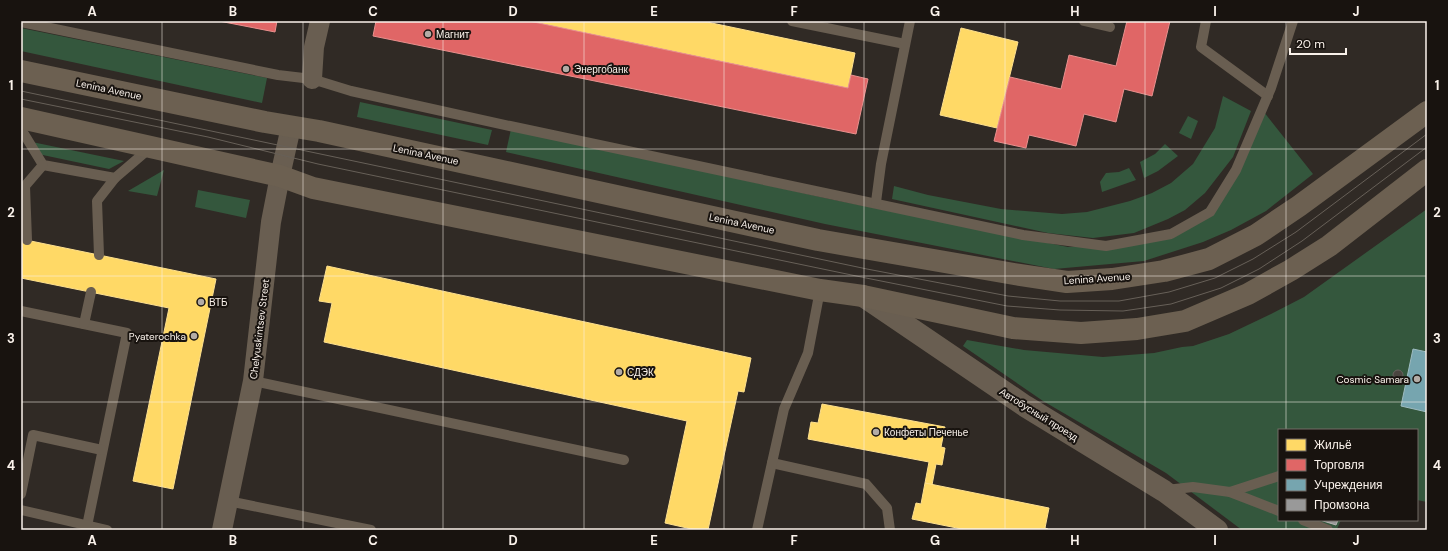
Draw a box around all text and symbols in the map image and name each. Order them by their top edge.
text: A [87,3,97,20]
text: B [229,3,237,20]
text: C [368,3,378,20]
text: D [508,3,518,20]
text: E [650,3,658,20]
text: F [790,3,798,20]
text: G [930,3,940,20]
text: H [1070,3,1080,20]
text: I [1213,3,1217,20]
text: J [1352,3,1360,20]
place label: Магнит [436,28,470,41]
marker: Магнит [423,29,433,39]
scale bar [1290,30,1346,56]
text: 20 m [1296,36,1325,52]
place label: Энергобанк [574,63,628,76]
marker: Энергобанк [561,64,571,74]
street label: Lenina Avenue [75,76,143,103]
text: 1 [9,77,13,94]
text: 1 [1435,77,1439,94]
street label: Lenina Avenue [392,141,460,168]
text: 2 [7,204,15,221]
text: 2 [1433,204,1441,221]
street label: Lenina Avenue [708,210,776,237]
street label: Lenina Avenue [1063,270,1131,287]
street label: Chelyuskintsev Street [247,278,272,380]
place label: ВТБ [209,296,228,309]
marker: ВТБ [196,297,206,307]
text: 3 [7,330,15,347]
place label: Pyaterochka [129,330,186,343]
text: 3 [1433,330,1441,347]
marker: Pyaterochka [189,331,199,341]
place label: СДЭК [627,366,654,379]
marker: СДЭК [614,367,624,377]
place label: Cosmic Samara [1336,373,1409,386]
marker: Cosmic Samara [1412,374,1422,384]
street label: Автобусный проезд [997,385,1081,444]
place label: Конфеты Печенье [884,426,969,439]
marker: Конфеты Печенье [871,427,881,437]
legend [1278,429,1418,521]
text: Жильё [1314,437,1352,453]
text: 4 [7,457,15,474]
text: Торговля [1314,457,1364,473]
text: 4 [1433,457,1441,474]
text: Учреждения [1314,477,1383,493]
text: Промзона [1314,497,1370,513]
text: A [87,532,97,549]
text: B [229,532,237,549]
text: C [368,532,378,549]
text: D [508,532,518,549]
text: E [650,532,658,549]
text: F [790,532,798,549]
text: G [930,532,940,549]
text: H [1070,532,1080,549]
text: I [1213,532,1217,549]
text: J [1352,532,1360,549]

